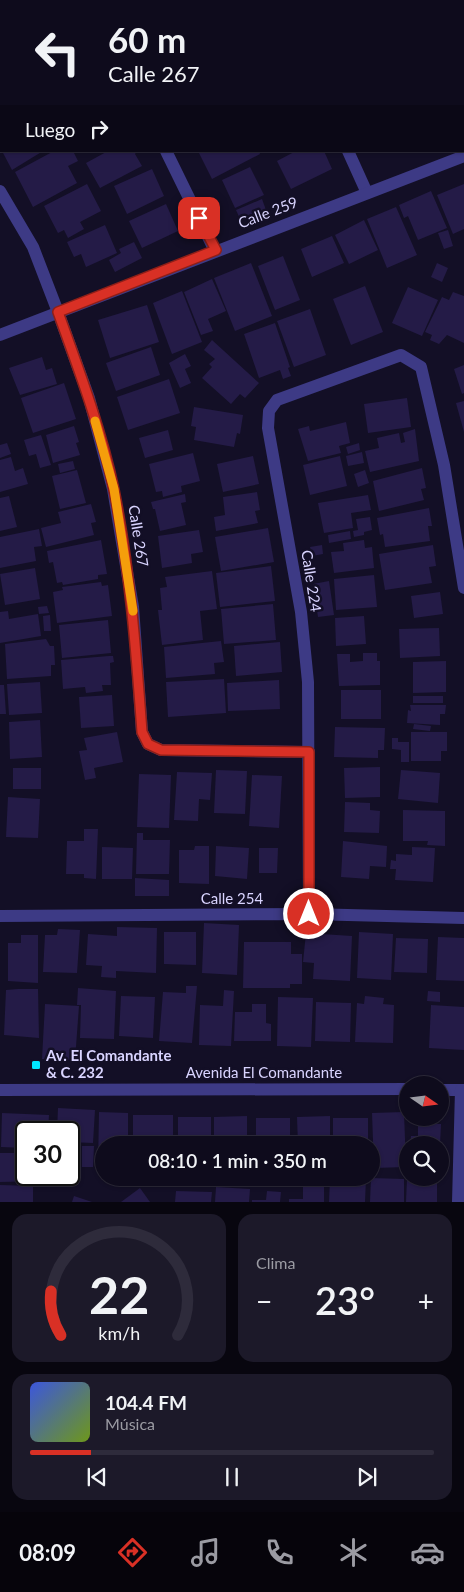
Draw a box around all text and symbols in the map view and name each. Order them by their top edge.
text: 60 m [108,18,186,60]
icon: left [25,20,90,85]
text: Calle 267 [108,60,200,87]
icon: right [85,115,113,143]
text: Luego [25,118,75,141]
street label: Calle 259 [235,192,300,232]
pin [178,197,220,239]
icon: arrive [185,204,213,232]
street label: Calle 267 [125,504,153,568]
street label: Calle 224 [298,549,326,613]
position arrow [282,887,334,939]
street label: Calle 254 [201,889,264,907]
place label: Av. El Comandante & C. 232 [45,1046,171,1081]
marker: Av. El Comandante & C. 232 [30,1059,42,1071]
street label: Avenida El Comandante [186,1063,342,1081]
north arrow [399,1076,449,1126]
map controls [399,1076,449,1186]
speed limit sign: 30 [15,1121,80,1186]
button: search [399,1136,449,1186]
text: 08:10 · 1 min · 350 m [148,1149,327,1172]
text: Clima [256,1253,295,1272]
text: 22 [89,1263,149,1325]
text: 23° [315,1277,375,1323]
text: − [256,1284,272,1318]
text: + [418,1284,434,1318]
text: km/h [98,1322,140,1344]
text: 104.4 FM [105,1391,187,1414]
text: Música [105,1414,155,1433]
icon: previous [83,1463,111,1491]
icon: pause [218,1463,246,1491]
icon: next [353,1463,381,1491]
icon: directions [115,1535,150,1570]
icon: music [188,1535,223,1570]
icon: phone [262,1535,297,1570]
icon: climate [336,1535,371,1570]
icon: car [410,1535,445,1570]
text: 08:09 [19,1539,76,1566]

